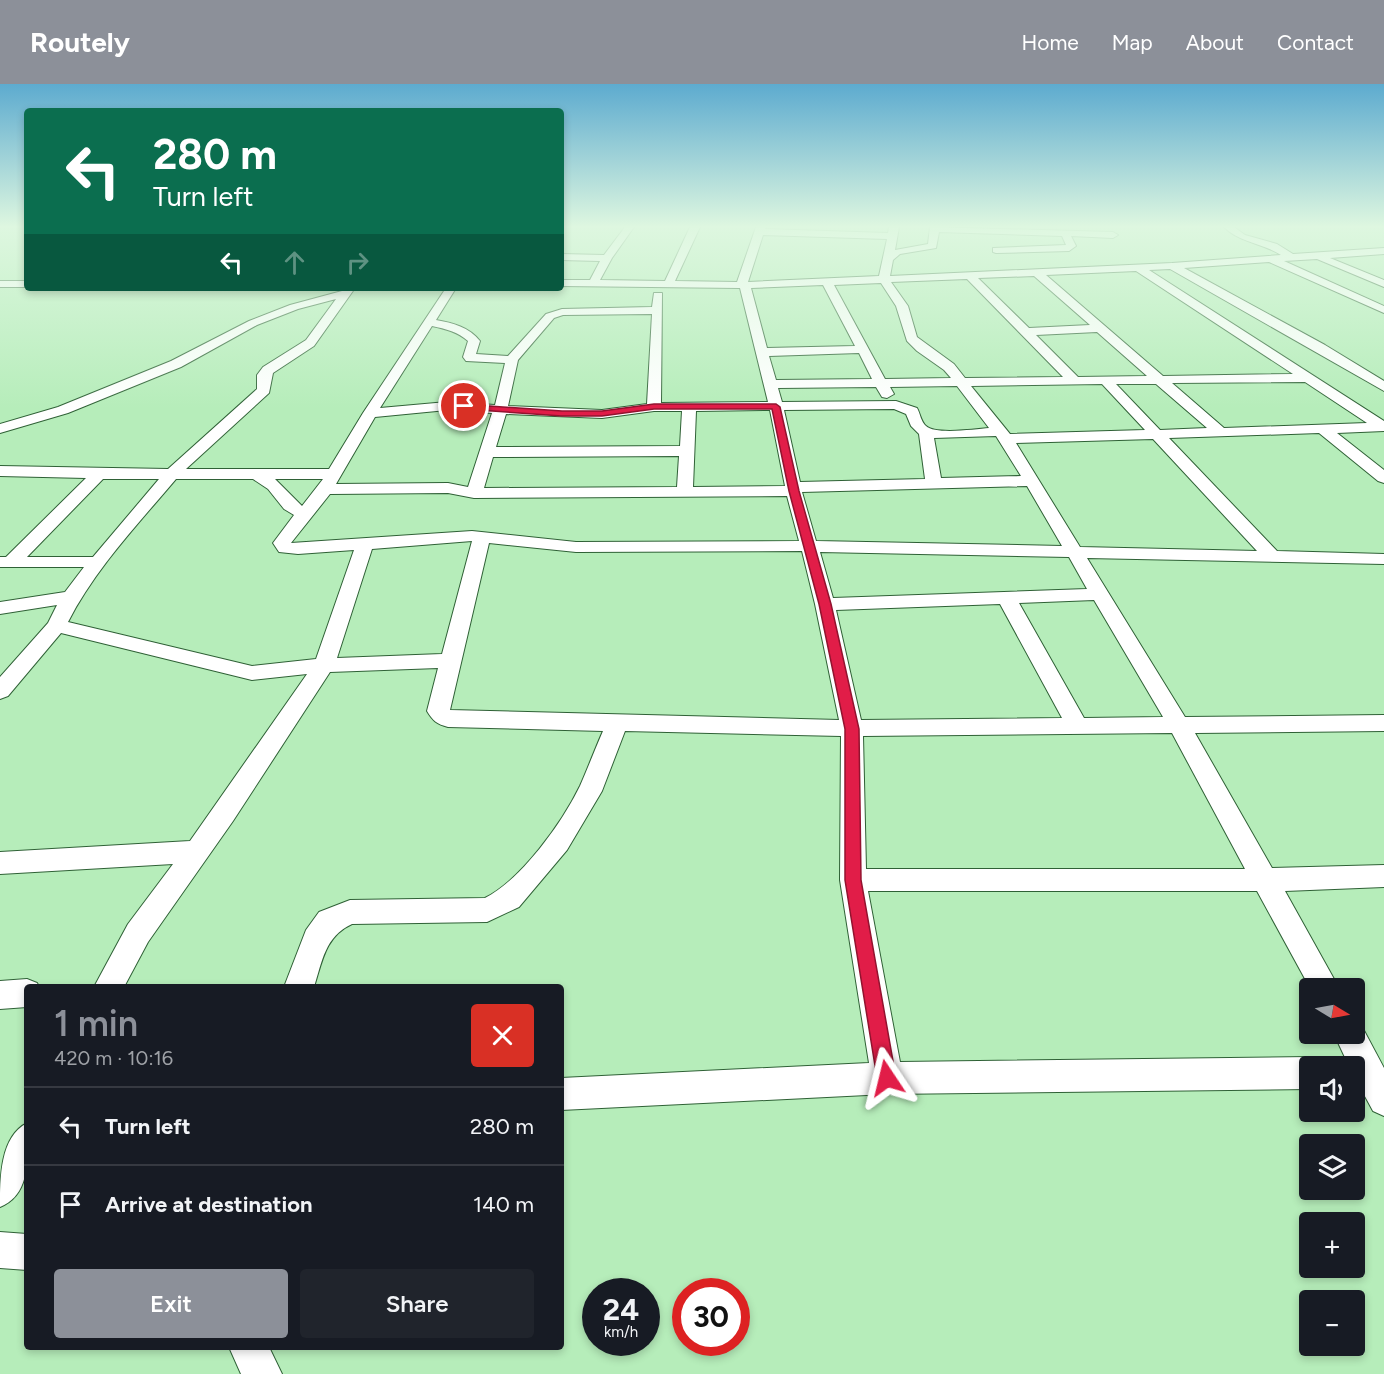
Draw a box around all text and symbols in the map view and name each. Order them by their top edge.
text: Routely [30,25,130,59]
text: Home [1022,30,1079,55]
text: Map [1112,30,1153,55]
text: About [1186,30,1244,55]
text: Contact [1277,30,1354,55]
text: 280 m [153,129,277,180]
icon: left [54,132,132,210]
text: Turn left [153,180,253,213]
icon: left [215,246,248,279]
icon: ahead [278,246,311,279]
icon: right [341,246,374,279]
pin [438,380,489,431]
icon: arrive [447,389,480,422]
north arrow [1299,978,1365,1044]
map controls [1299,978,1365,1356]
text: 1 min [54,1002,138,1045]
button: close [471,1004,534,1067]
text: 420 m · 10:16 [54,1046,173,1070]
position arrow [855,1046,919,1110]
button: sound [1299,1056,1365,1122]
icon: left [54,1110,87,1143]
text: Turn left [105,1113,191,1140]
text: 280 m [470,1113,534,1140]
button: layers [1299,1134,1365,1200]
icon: arrive [54,1188,87,1221]
text: Arrive at destination [105,1191,313,1218]
text: 140 m [473,1191,534,1218]
button: + [1299,1212,1365,1278]
button: Exit [54,1269,288,1338]
button: Share [300,1269,534,1338]
speed limit sign: 30 [672,1278,750,1356]
button: − [1299,1290,1365,1356]
text: 24 [603,1291,639,1328]
text: km/h [604,1323,638,1341]

